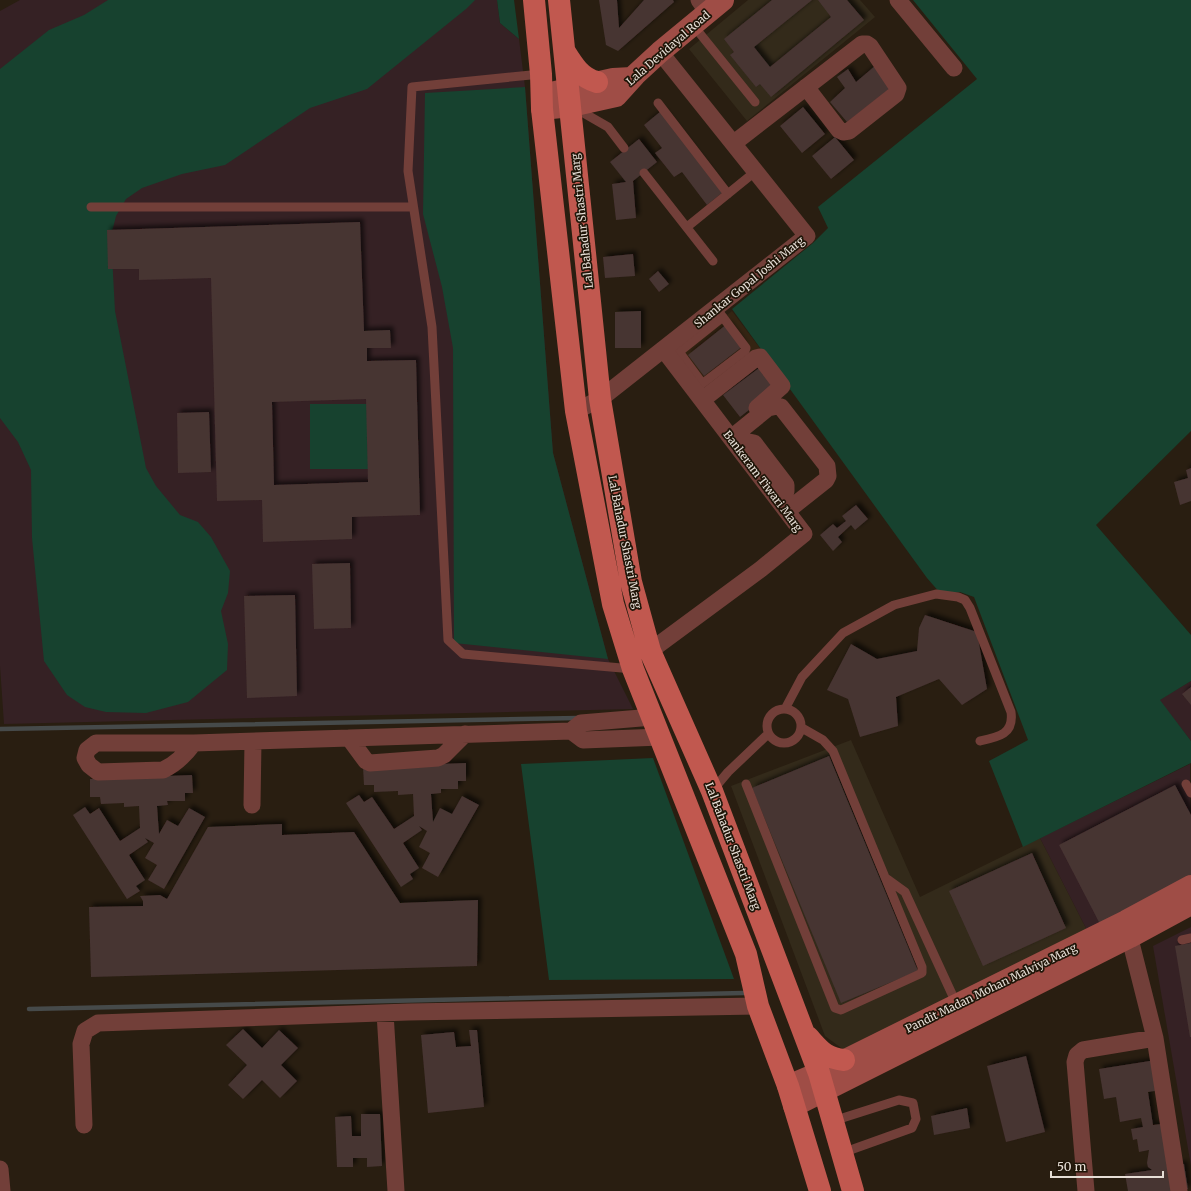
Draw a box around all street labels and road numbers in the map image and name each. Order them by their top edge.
street label: Lala Devidayal Road [623,8,713,88]
street label: Lal Bahadur Shastri Marg [568,153,596,289]
street label: Shankar Gopal Joshi Marg [691,233,807,331]
street label: Bankeram Tiwari Marg [720,428,806,535]
street label: Lal Bahadur Shastri Marg [605,474,645,610]
street label: Lal Bahadur Shastri Marg [702,780,764,912]
street label: Pandit Madan Mohan Malviya Marg [903,940,1079,1036]

